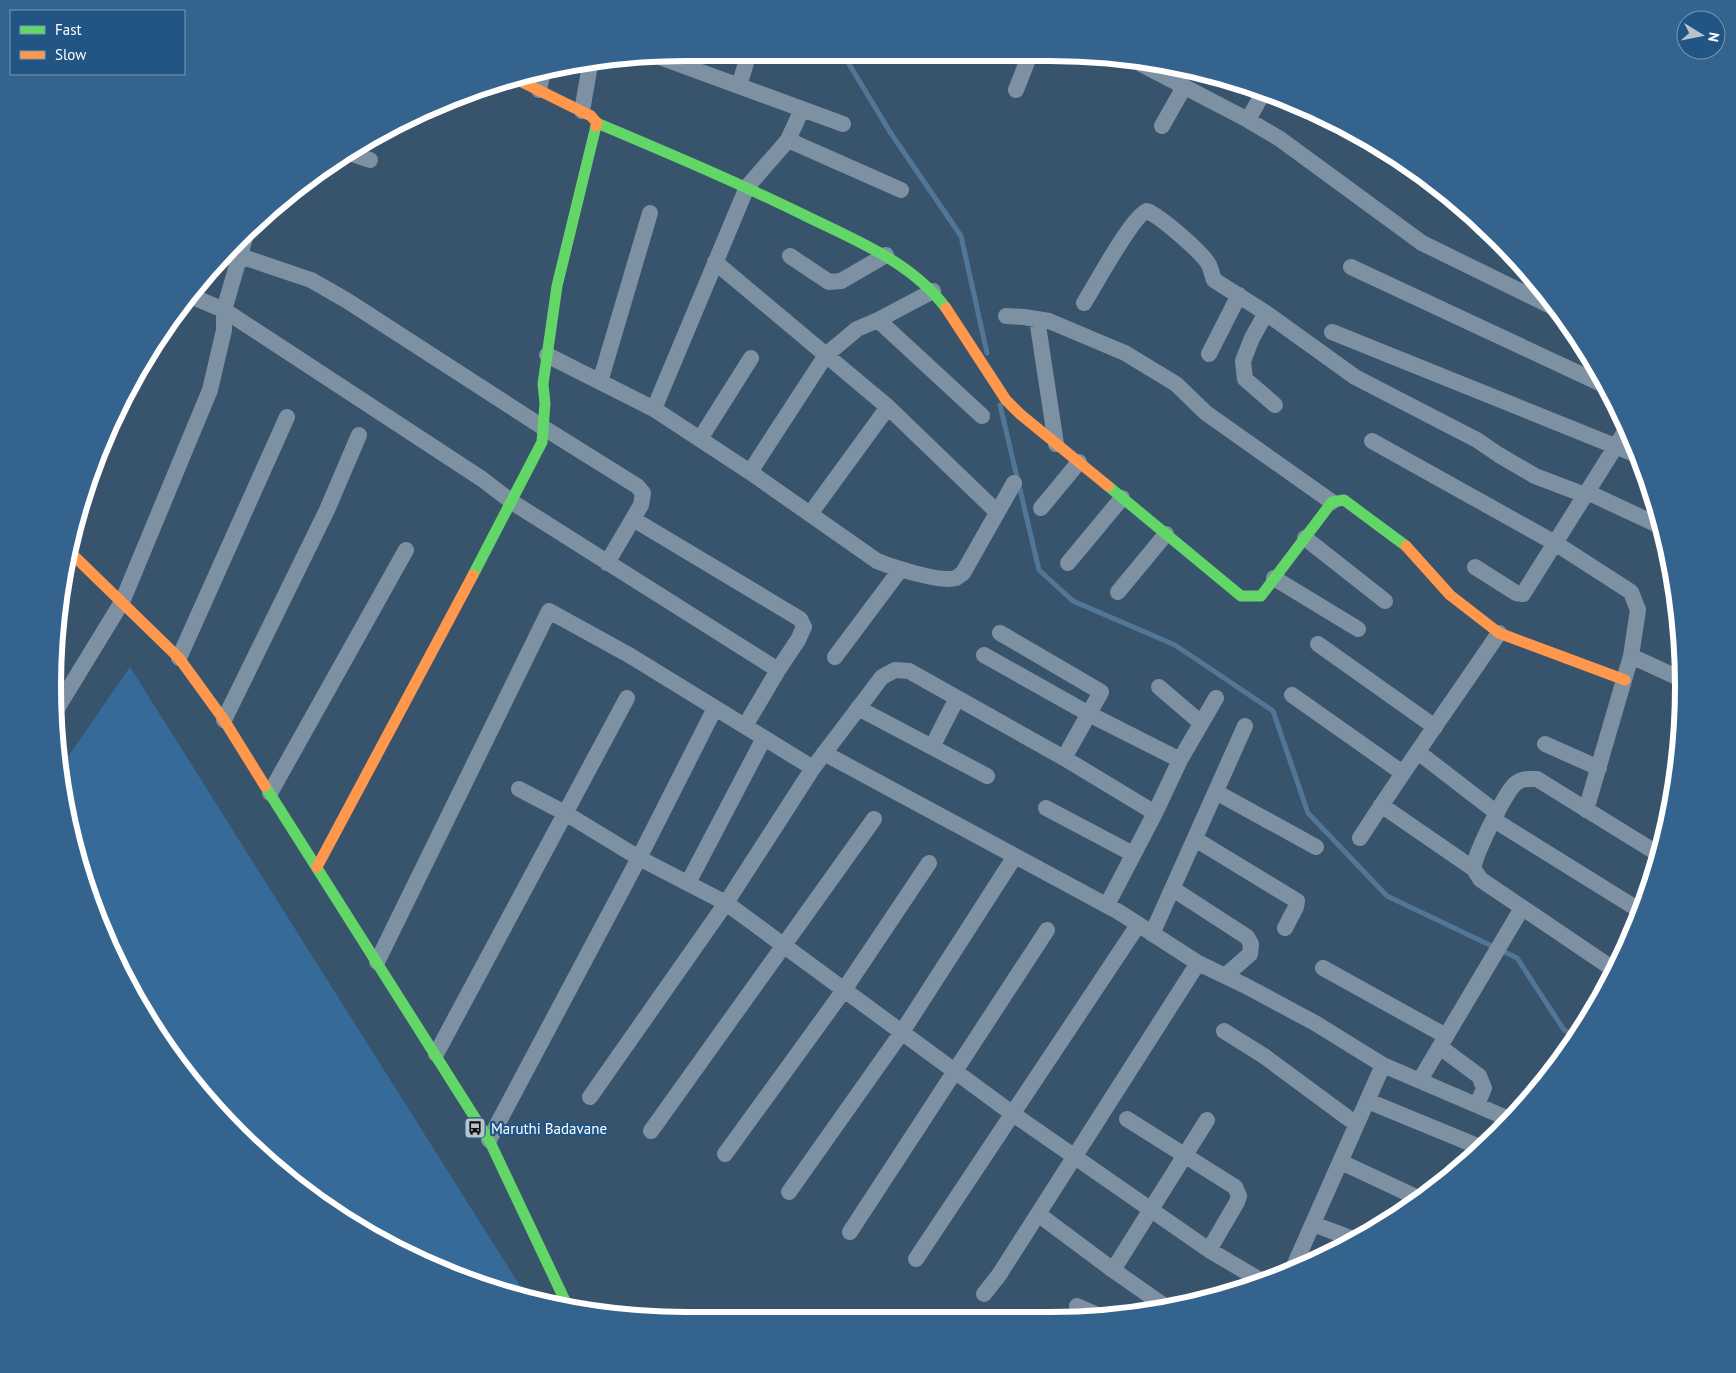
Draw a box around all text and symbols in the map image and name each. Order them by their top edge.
legend [10,10,185,75]
north arrow [1676,10,1726,60]
text: Fast [55,20,82,39]
text: N [1704,31,1723,43]
text: Slow [55,45,86,64]
bus stop icon: Maruthi Badavane [463,1116,487,1140]
place label: Maruthi Badavane [491,1119,607,1138]

